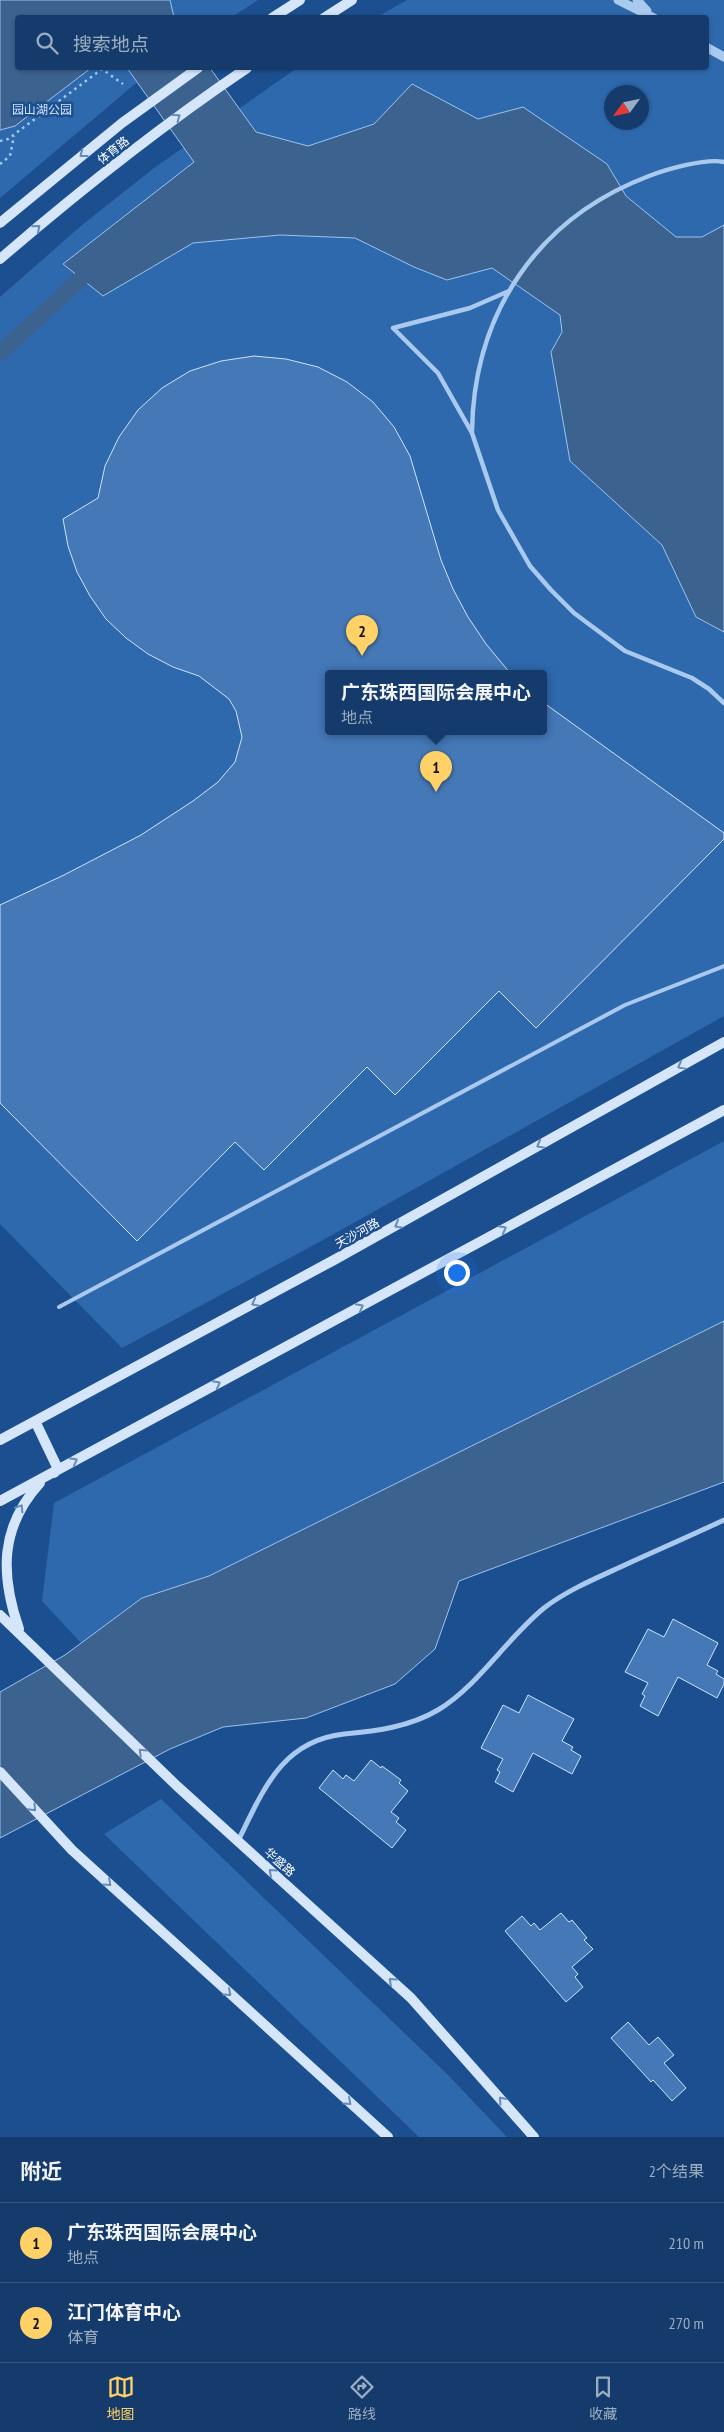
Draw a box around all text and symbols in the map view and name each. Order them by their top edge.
search box [15,15,709,70]
icon: search [33,29,61,57]
text: 搜索地点 [73,32,149,56]
north arrow [604,85,649,130]
park label: 园山湖公园 [12,102,72,117]
one-way arrow [171,114,181,123]
street label: 体育路 [94,133,132,167]
one-way arrow [80,148,89,157]
one-way arrow [31,225,40,233]
pin: 2 [346,615,378,656]
popup [325,670,547,735]
text: 广东珠西国际会展中心 [341,680,531,704]
text: 地点 [341,707,373,727]
pin: 1 [420,751,452,792]
one-way arrow [678,1060,687,1070]
one-way arrow [536,1139,545,1149]
street label: 天沙河路 [332,1215,382,1251]
one-way arrow [394,1218,403,1228]
one-way arrow [497,1226,506,1236]
your location [444,1260,470,1286]
one-way arrow [252,1296,261,1306]
one-way arrow [354,1303,363,1313]
one-way arrow [211,1380,220,1390]
one-way arrow [68,1457,77,1467]
one-way arrow [13,1504,23,1513]
one-way arrow [138,1749,147,1758]
one-way arrow [27,1802,36,1811]
street label: 华盛路 [262,1844,298,1880]
one-way arrow [268,1869,277,1878]
one-way arrow [102,1877,111,1886]
one-way arrow [389,1978,398,1987]
one-way arrow [222,1987,231,1996]
one-way arrow [342,2096,351,2105]
one-way arrow [499,2097,508,2106]
text: 附近 [20,2158,62,2185]
text: 2个结果 [649,2161,704,2181]
text: 广东珠西国际会展中心 [67,2220,257,2244]
text: 1 [32,2233,40,2253]
text: 210 m [669,2233,704,2253]
text: 地点 [67,2247,99,2267]
text: 江门体育中心 [67,2300,181,2324]
text: 2 [32,2313,40,2333]
text: 270 m [669,2313,704,2333]
text: 体育 [67,2327,99,2347]
tab: 地图 [107,2373,135,2423]
tab: 路线 [348,2373,376,2423]
tab: 收藏 [589,2373,617,2423]

